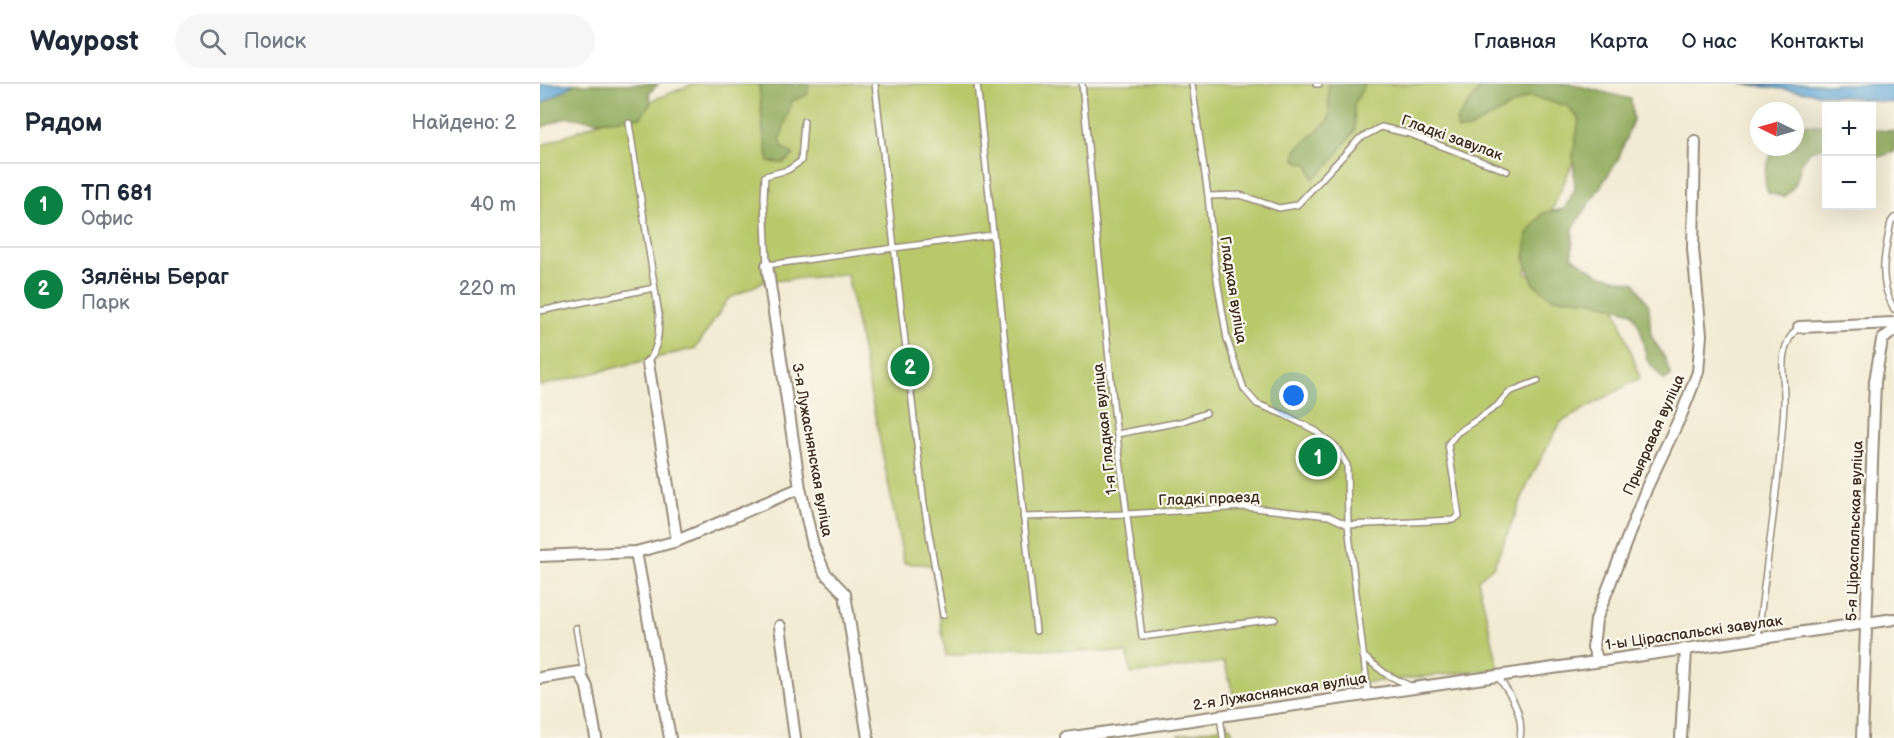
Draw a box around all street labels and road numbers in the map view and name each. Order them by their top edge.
street label: Гладкі завулак [1399,111,1505,165]
street label: Гладкая вуліца [1215,235,1251,345]
street label: 3-я Лужаснянская вуліца [787,362,837,539]
street label: 1-я Гладкая вуліца [1089,362,1121,496]
street label: Прыяравая вуліца [1619,372,1689,498]
street label: 5-я Ціраспальская вуліца [1842,440,1868,622]
street label: Гладкі праезд [1158,488,1260,510]
street label: 1-ы Ціраспальскі завулак [1604,611,1784,655]
street label: 2-я Лужаснянская вуліца [1192,669,1368,715]

